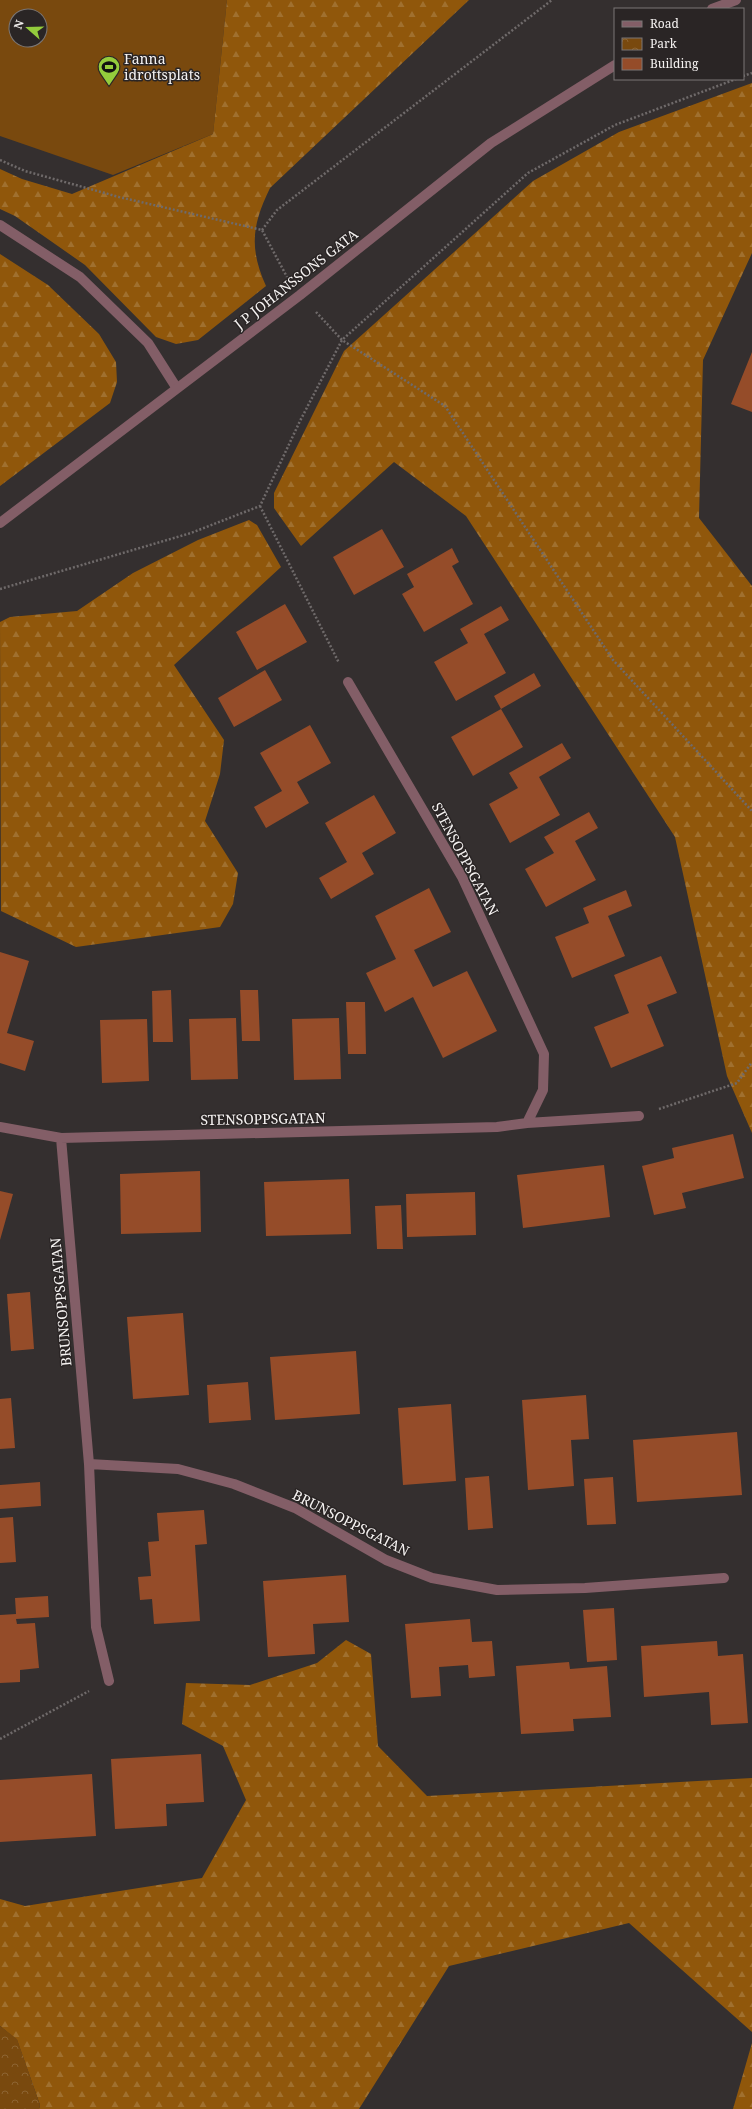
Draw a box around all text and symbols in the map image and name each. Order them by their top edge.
north arrow [8,8,48,48]
legend [614,8,744,80]
text: Road [650,15,680,32]
text: N [10,17,27,31]
text: Park [650,35,678,52]
place label: Fanna idrottsplats [124,49,200,84]
sports icon: Fanna idrottsplats [96,54,122,87]
text: Building [650,55,699,72]
street label: J P JOHANSSONS GATA [229,224,362,333]
street label: STENSOPPSGATAN [428,799,503,919]
street label: STENSOPPSGATAN [200,1108,326,1129]
street label: BRUNSOPPSGATAN [45,1237,76,1367]
street label: BRUNSOPPSGATAN [290,1485,413,1560]

